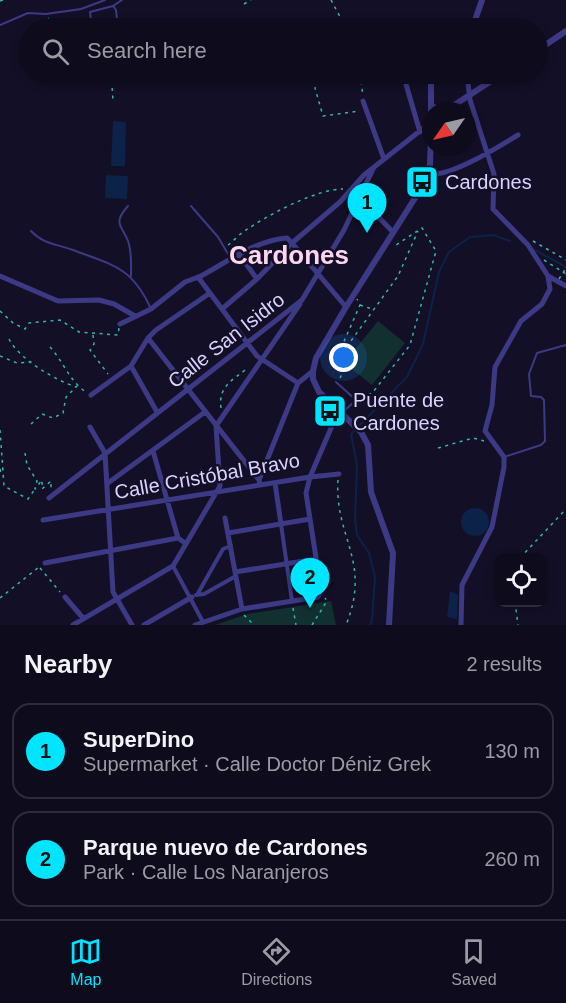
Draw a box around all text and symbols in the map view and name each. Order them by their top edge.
search box [18,18,548,84]
icon: search [39,35,72,68]
text: Search here [87,38,207,63]
north arrow [422,102,476,156]
bus stop icon: Cardones [404,164,440,200]
place label: Cardones [445,171,532,193]
pin: 1 [348,184,386,233]
district label: Cardones [229,240,349,270]
street label: Calle San Isidro [164,288,288,392]
your location [329,343,358,372]
place label: Puente de Cardones [353,389,444,434]
bus stop icon: Puente de Cardones [312,393,348,429]
street label: Calle Cristóbal Bravo [113,449,301,503]
map controls [494,553,548,607]
button: locate [494,553,548,607]
pin: 2 [290,558,330,608]
text: Nearby [24,649,112,679]
text: 2 results [466,653,542,675]
text: SuperDino [83,727,194,752]
text: 1 [40,740,51,762]
text: 130 m [484,740,540,762]
text: Supermarket · Calle Doctor Déniz Grek [83,753,431,775]
text: Parque nuevo de Cardones [83,835,368,860]
text: 2 [40,848,51,870]
text: 260 m [484,848,540,870]
text: Park · Calle Los Naranjeros [83,861,329,883]
tab: Map [69,935,102,989]
tab: Directions [241,935,312,989]
tab: Saved [451,935,497,989]

